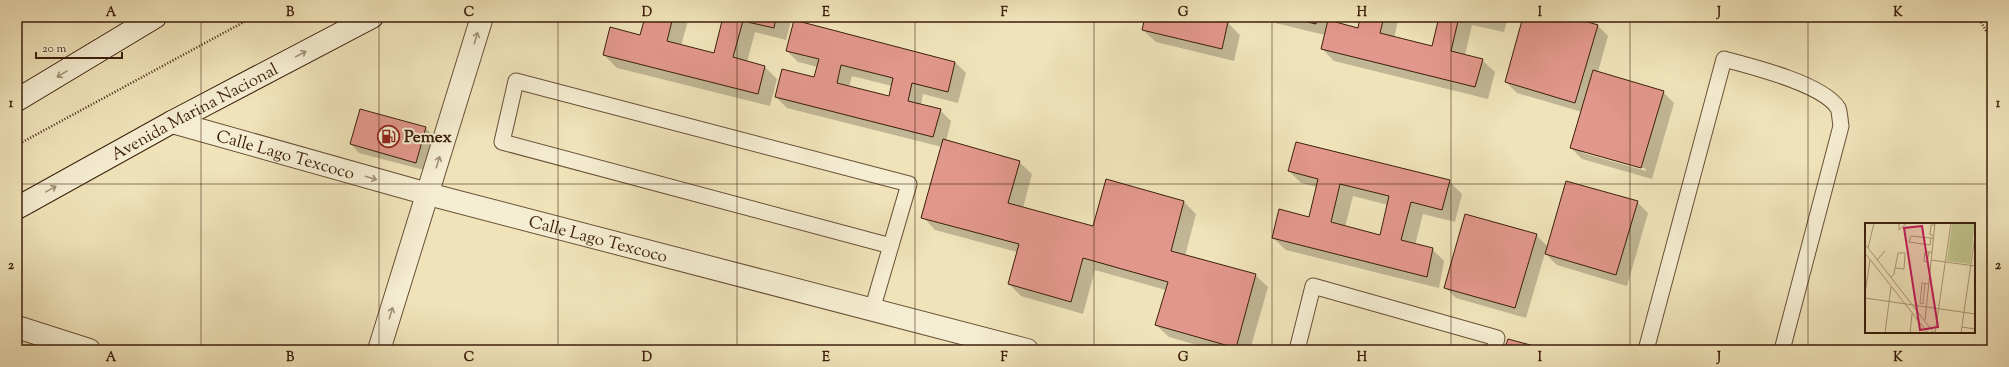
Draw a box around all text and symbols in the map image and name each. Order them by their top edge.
text: A [106,4,117,22]
text: B [286,4,295,22]
text: C [464,4,474,22]
text: D [642,4,652,22]
text: E [822,4,830,22]
text: F [1000,4,1008,22]
text: G [1178,4,1189,22]
text: H [1357,4,1368,22]
text: I [1538,4,1543,22]
text: J [1716,4,1721,22]
text: K [1893,4,1903,22]
one-way arrow [473,31,480,44]
scale bar [36,34,122,60]
text: 20 m [42,40,67,58]
one-way arrow [295,50,307,58]
street label: Avenida Marina Nacional [107,58,283,168]
one-way arrow [56,70,68,78]
text: 1 [9,95,14,113]
text: 1 [1996,95,2001,113]
fuel station icon: Pemex [375,123,401,149]
street label: Calle Lago Texcoco [213,125,357,187]
place label: Pemex [404,126,452,150]
one-way arrow [434,156,442,168]
one-way arrow [364,175,377,182]
one-way arrow [45,184,57,192]
street label: Calle Lago Texcoco [526,211,670,270]
inset map [1865,223,1975,333]
text: 2 [8,257,15,275]
text: 2 [1995,257,2002,275]
one-way arrow [388,306,395,319]
text: A [106,349,117,367]
text: B [286,349,295,367]
text: C [464,349,474,367]
text: D [642,349,652,367]
text: E [822,349,830,367]
text: F [1000,349,1008,367]
text: G [1178,349,1189,367]
text: H [1357,349,1368,367]
text: I [1538,349,1543,367]
text: J [1716,349,1721,367]
text: K [1893,349,1903,367]

